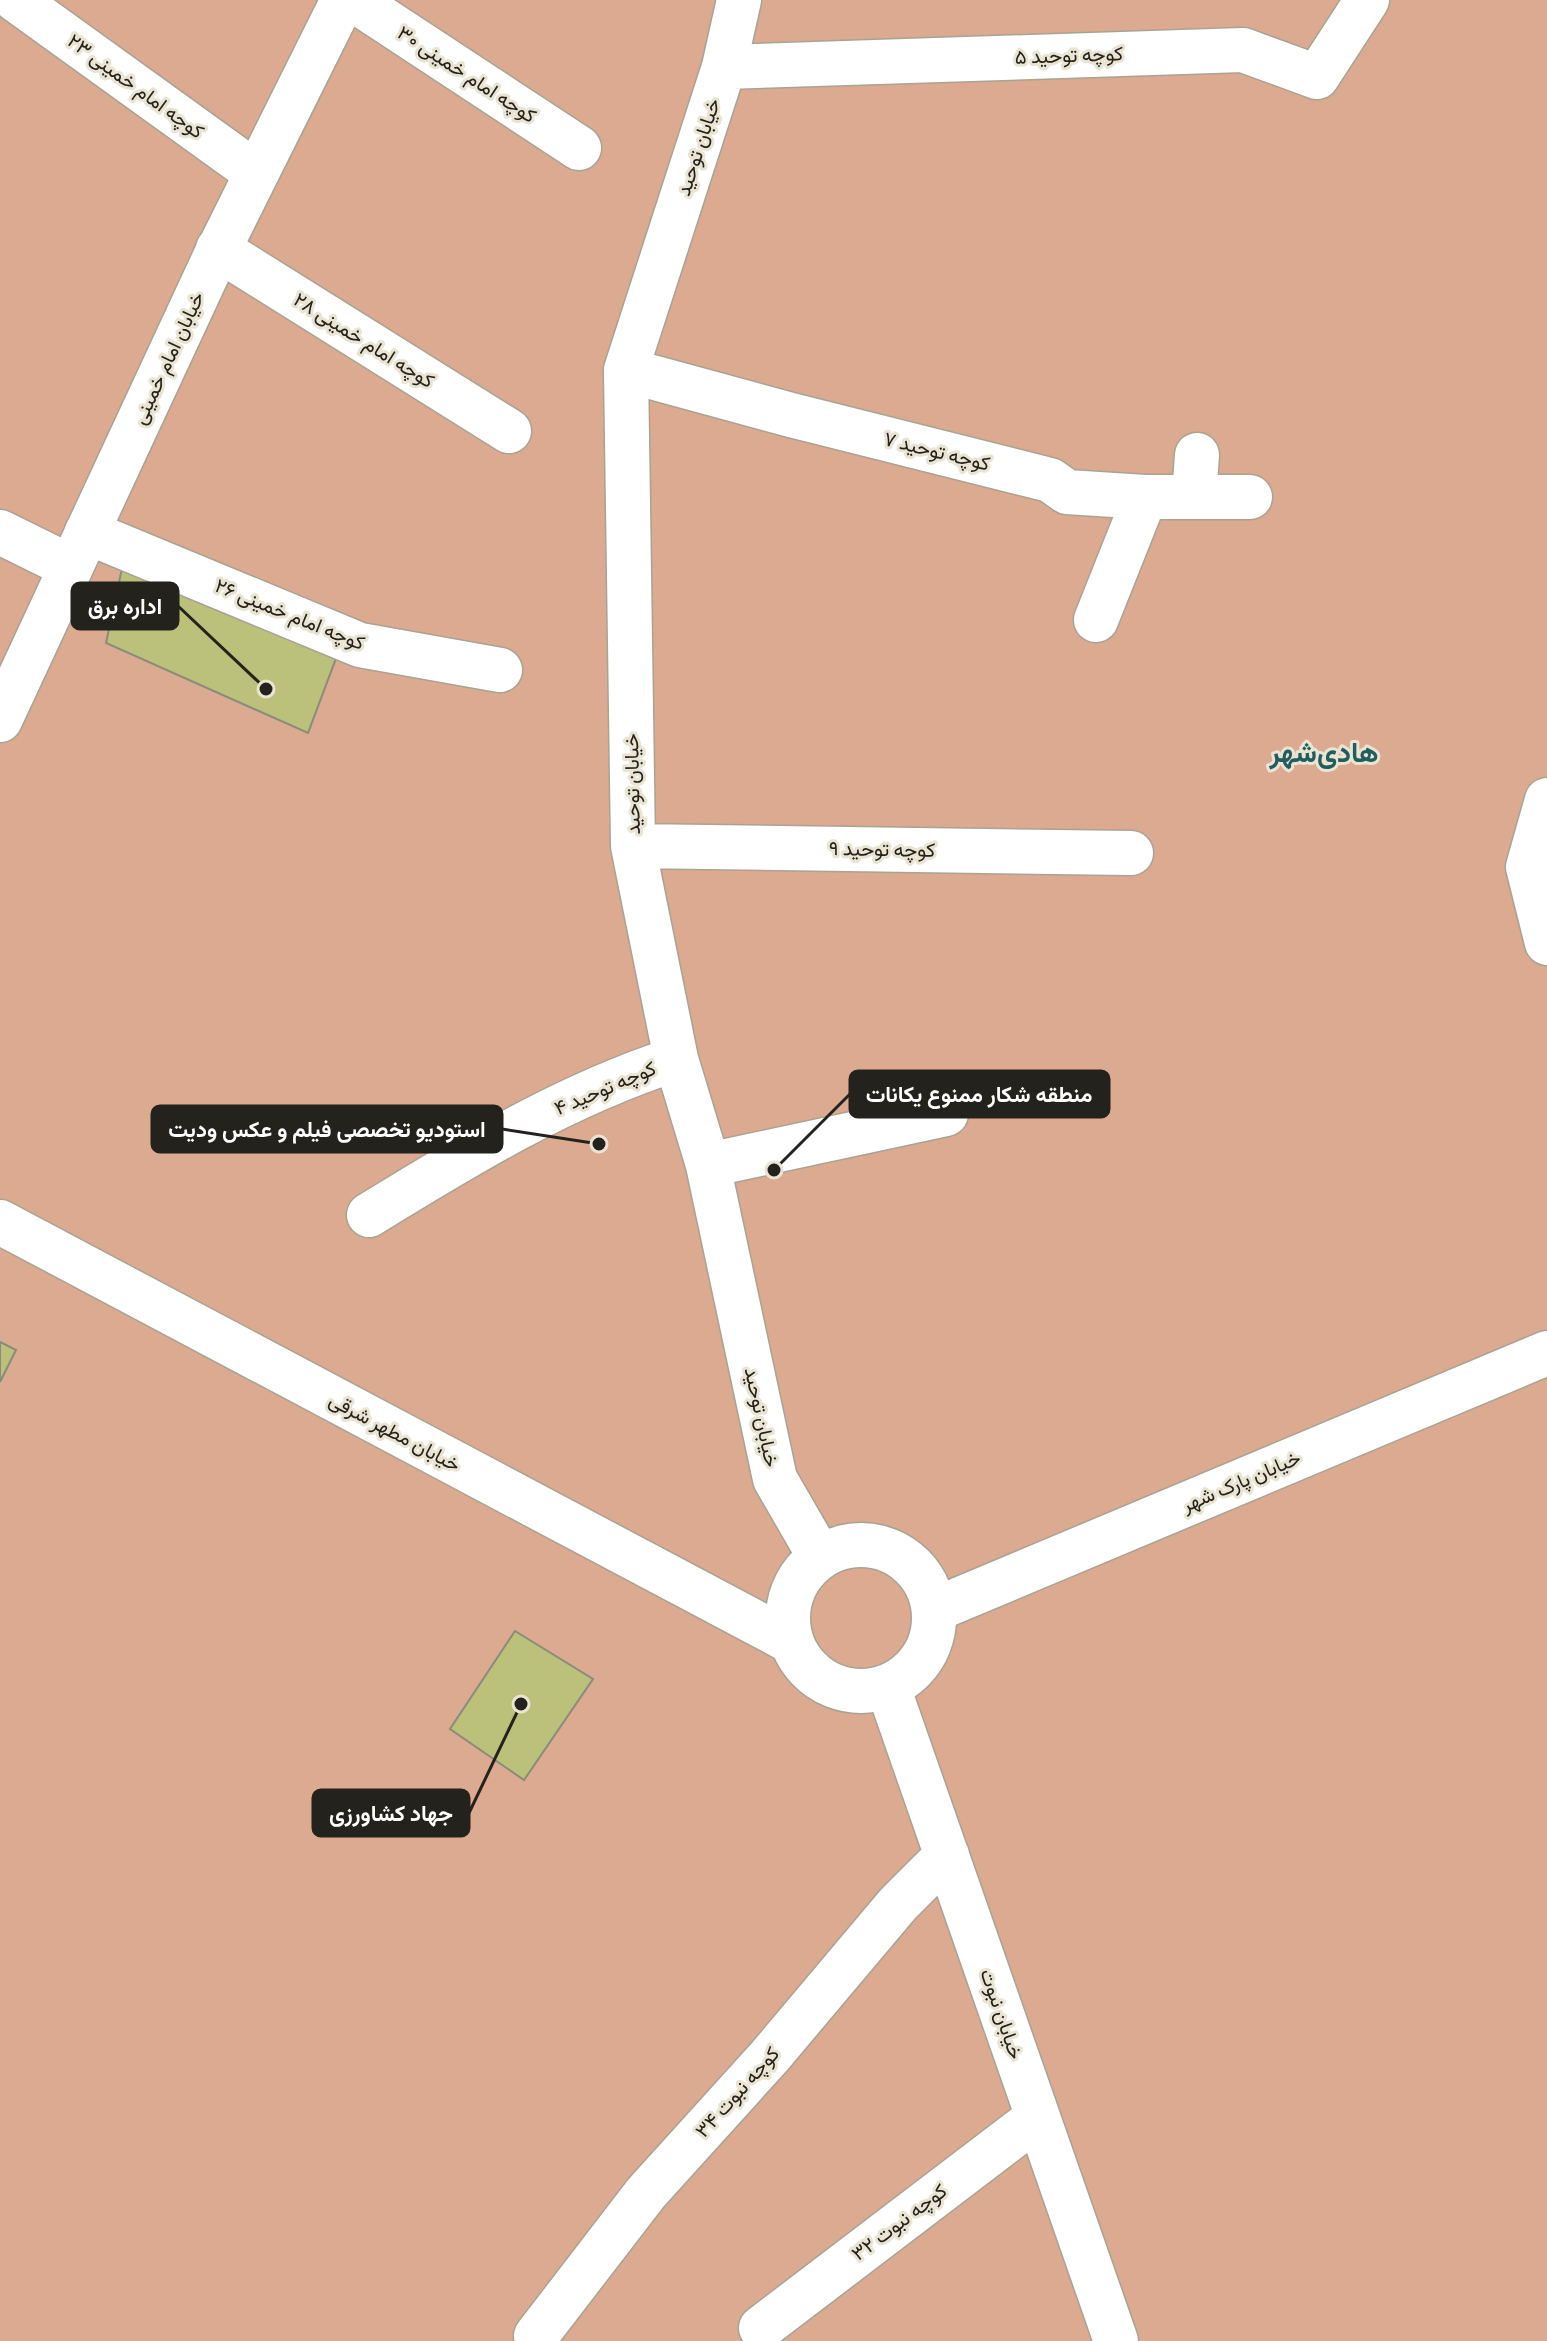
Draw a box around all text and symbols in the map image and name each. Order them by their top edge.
street label: کوچه امام خمینی ۳۰ [391,17,543,130]
street label: کوچه امام خمینی ۲۳ [61,25,211,146]
street label: کوچه توحید ۵ [1014,37,1124,72]
street label: خیابان توحید [667,94,728,200]
street label: کوچه امام خمینی ۲۸ [288,284,441,396]
street label: خیابان امام خمینی [123,286,212,429]
street label: کوچه توحید ۷ [881,422,994,479]
street label: کوچه امام خمینی ۲۶ [211,569,370,658]
callout: اداره برق [72,583,178,629]
text: اداره برق [88,589,162,623]
district label: هادی‌شهر [1268,730,1379,773]
street label: خیابان توحید [615,733,648,835]
street label: کوچه توحید ۹ [829,832,936,865]
street label: کوچه توحید ۴ [549,1052,661,1123]
callout: منطقه شکار ممنوع یکانات [850,1071,1109,1117]
text: منطقه شکار ممنوع یکانات [866,1077,1092,1111]
callout: استودیو تخصصی فیلم و عکس ودیت [152,1106,502,1152]
text: استودیو تخصصی فیلم و عکس ودیت [168,1112,486,1146]
street label: خیابان توحید [737,1364,788,1470]
street label: خیابان مطهر شرقی [324,1384,467,1479]
street label: خیابان پارک شهر [1175,1442,1305,1520]
callout: جهاد کشاورزی [313,1790,469,1836]
text: جهاد کشاورزی [329,1796,453,1830]
street label: خیابان نبوت [973,1964,1032,2063]
street label: کوچه نبوت ۳۴ [687,2039,786,2144]
street label: کوچه نبوت ۳۲ [844,2175,953,2268]

